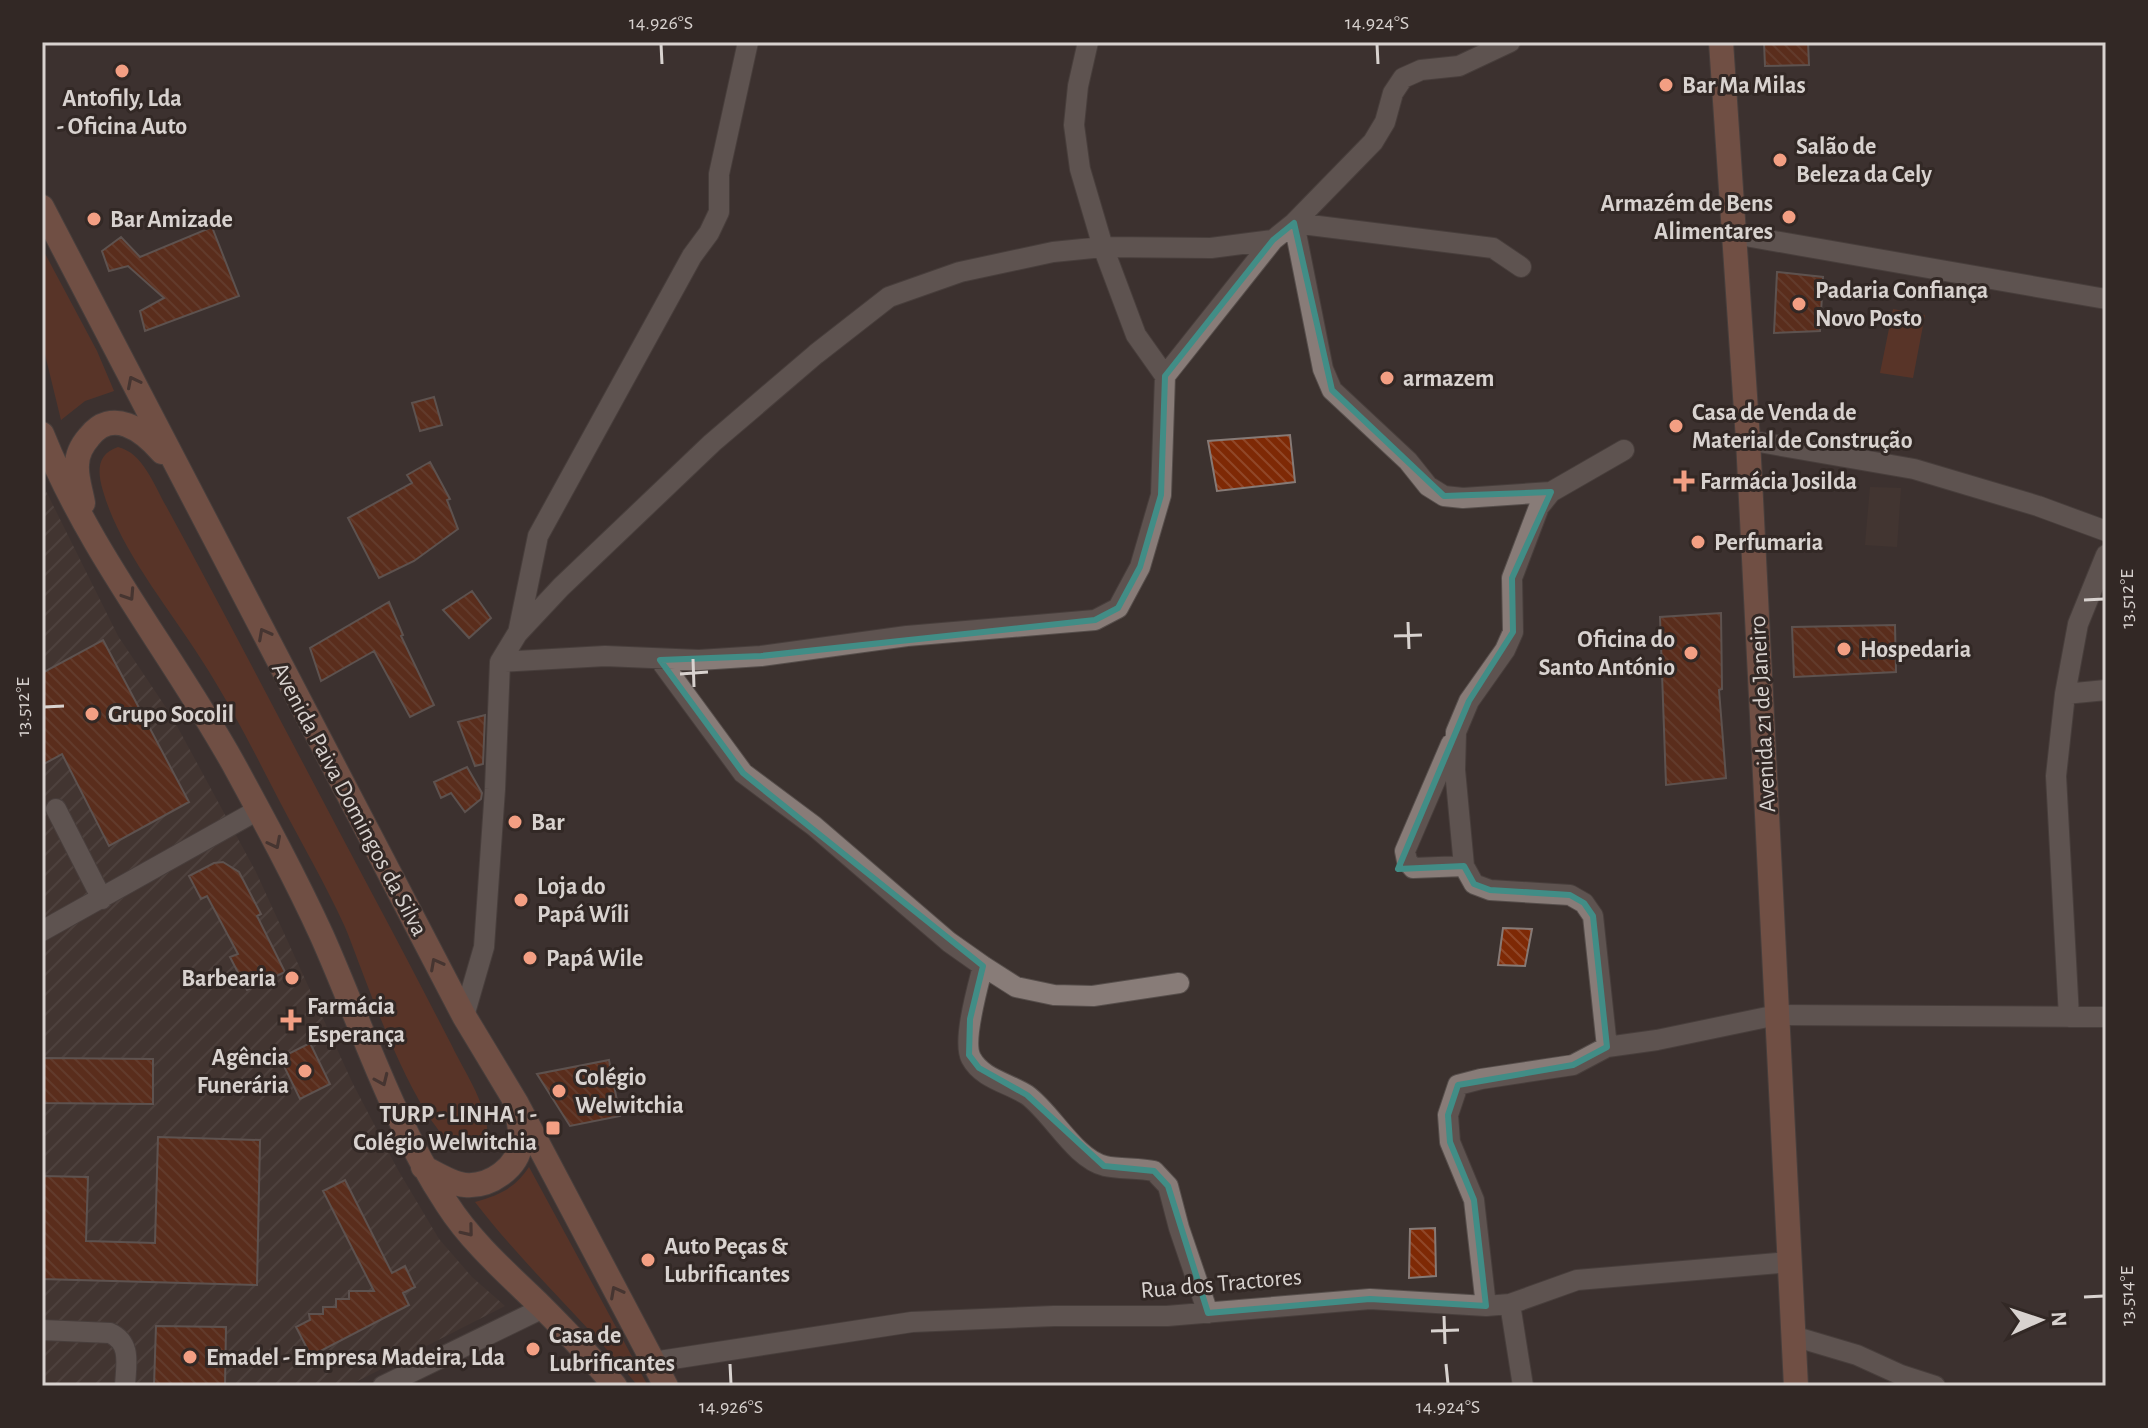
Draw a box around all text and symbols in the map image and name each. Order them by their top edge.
text: 14.926°S [629,13,693,33]
text: 14.924°S [1345,13,1409,33]
marker: Antofily, Lda - Oficina Auto [113,62,131,80]
place label: Bar Ma Milas [1682,74,1806,98]
marker: Bar Ma Milas [1657,76,1675,94]
place label: Antofily, Lda - Oficina Auto [57,87,187,139]
place label: Salão de Beleza da Cely [1796,135,1932,187]
marker: Salão de Beleza da Cely [1771,151,1789,169]
place label: Armazém de Bens Alimentares [1601,192,1773,244]
place label: Bar Amizade [110,208,233,232]
marker: Armazém de Bens Alimentares [1780,208,1798,226]
marker: Bar Amizade [85,210,103,228]
place label: Padaria Confiança Novo Posto [1815,279,1988,331]
marker: Padaria Confiança Novo Posto [1790,295,1808,313]
place label: armazem [1403,367,1494,391]
marker: armazem [1378,369,1396,387]
one-way arrow [128,375,143,390]
place label: Casa de Venda de Material de Construção [1692,401,1913,453]
marker: Casa de Venda de Material de Construção [1667,417,1685,435]
place label: Farmácia Josilda [1700,470,1857,494]
marker: Farmácia Josilda [1675,472,1693,490]
place label: Perfumaria [1714,531,1823,555]
marker: Perfumaria [1689,533,1707,551]
text: 13.512°E [2117,569,2137,629]
one-way arrow [119,586,134,601]
street label: Avenida 21 de Janeiro [1746,615,1780,813]
one-way arrow [259,627,274,642]
place label: Oficina do Santo António [1538,628,1675,680]
place label: Hospedaria [1860,638,1971,662]
marker: Hospedaria [1835,640,1853,658]
marker: Oficina do Santo António [1682,644,1700,662]
street label: Avenida Paiva Domingos da Silva [267,659,431,940]
text: 13.512°E [13,677,33,737]
place label: Grupo Socolil [108,703,234,727]
marker: Grupo Socolil [83,705,101,723]
place label: Bar [531,811,565,835]
marker: Bar [506,813,524,831]
one-way arrow [265,834,281,849]
place label: Loja do Papá Wíli [537,875,629,927]
marker: Loja do Papá Wíli [512,891,530,909]
place label: Papá Wile [546,947,643,971]
marker: Papá Wile [521,949,539,967]
one-way arrow [431,957,446,972]
place label: Barbearia [181,967,276,991]
marker: Barbearia [283,969,301,987]
place label: Farmácia Esperança [307,995,405,1047]
marker: Farmácia Esperança [282,1011,300,1029]
place label: Agência Funerária [197,1046,289,1098]
marker: Agência Funerária [296,1062,314,1080]
place label: Colégio Welwitchia [575,1066,684,1118]
one-way arrow [372,1071,388,1086]
marker: Colégio Welwitchia [550,1082,568,1100]
place label: TURP - LINHA 1 - Colégio Welwitchia [353,1103,537,1155]
marker: TURP - LINHA 1 - Colégio Welwitchia [544,1119,562,1137]
one-way arrow [458,1222,472,1237]
place label: Auto Peças & Lubrificantes [664,1235,790,1287]
marker: Auto Peças & Lubrificantes [639,1251,657,1269]
street label: Rua dos Tractores [1139,1265,1303,1303]
text: 13.514°E [2117,1266,2137,1326]
north arrow [2000,1280,2080,1360]
one-way arrow [611,1286,626,1301]
text: N [2048,1311,2070,1327]
place label: Casa de Lubrificantes [549,1324,675,1376]
marker: Casa de Lubrificantes [524,1340,542,1358]
place label: Emadel - Empresa Madeira, Lda [206,1346,505,1370]
marker: Emadel - Empresa Madeira, Lda [181,1348,199,1366]
text: 14.926°S [699,1397,763,1417]
text: 14.924°S [1416,1397,1480,1417]

